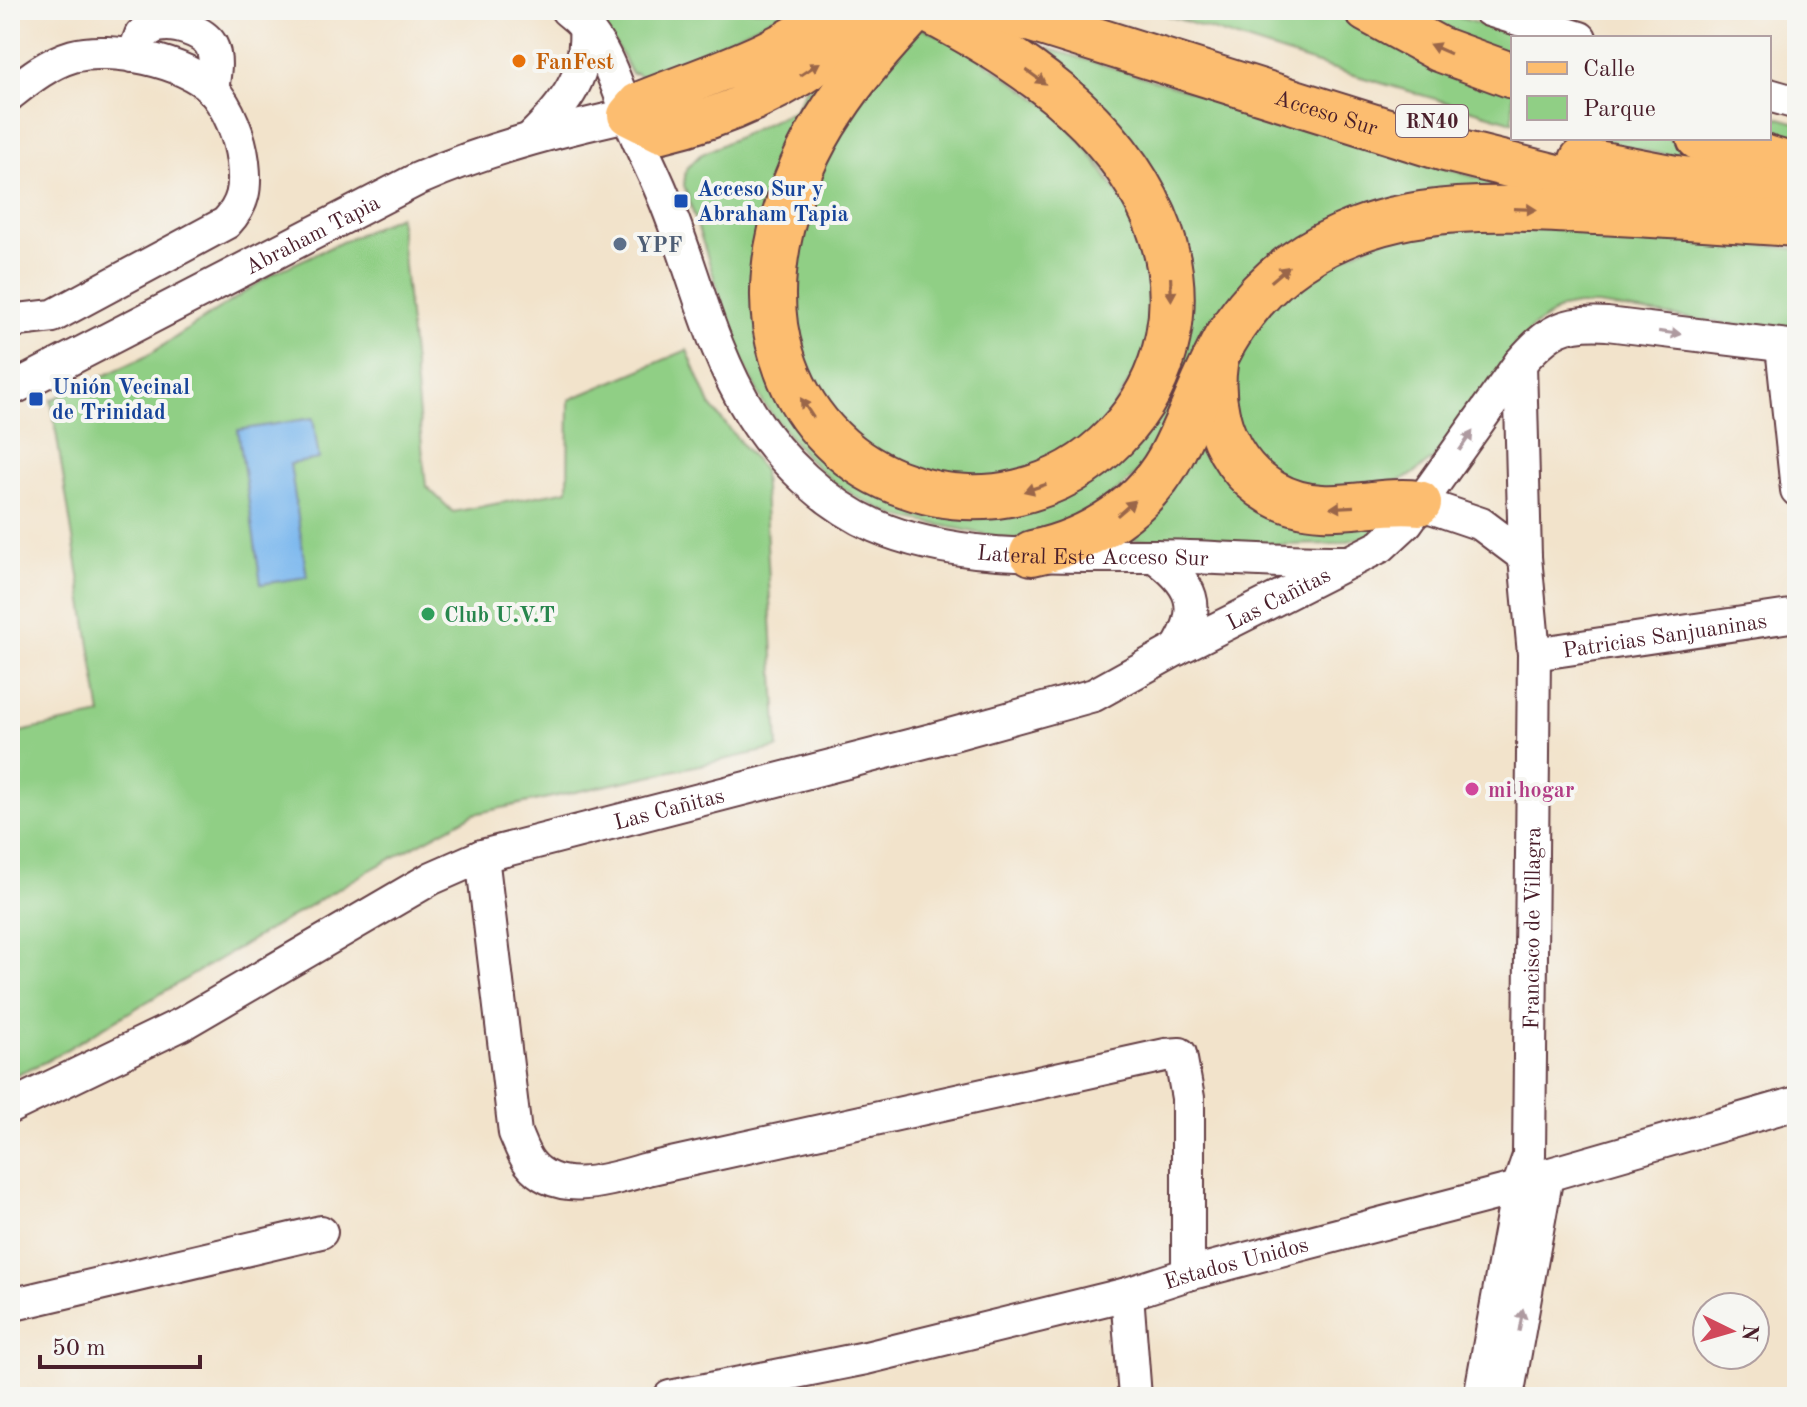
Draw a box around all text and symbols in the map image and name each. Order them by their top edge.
legend [1511,36,1771,140]
one-way arrow [1428,42,1452,55]
marker: FanFest [510,52,528,70]
place label: FanFest [535,52,614,74]
text: Calle [1583,58,1635,82]
one-way arrow [799,62,821,76]
one-way arrow [1026,68,1046,84]
street label: Acceso Sur [1271,87,1380,140]
text: Parque [1583,98,1656,122]
road number: RN40 [1396,105,1468,137]
place label: Acceso Sur y Abraham Tapia [697,179,849,226]
street label: Abraham Tapia [242,192,384,279]
marker: Acceso Sur y Abraham Tapia [672,192,690,210]
one-way arrow [1513,203,1538,215]
marker: YPF [611,235,629,253]
place label: YPF [636,235,682,257]
one-way arrow [1270,267,1290,283]
one-way arrow [1165,277,1178,302]
one-way arrow [1658,327,1683,340]
place label: Unión Vecinal de Trinidad [52,377,190,424]
marker: Unión Vecinal de Trinidad [27,390,45,408]
one-way arrow [799,398,814,419]
one-way arrow [1458,430,1473,451]
one-way arrow [1022,482,1046,495]
one-way arrow [1115,500,1135,517]
one-way arrow [1329,500,1354,513]
street label: Lateral Este Acceso Sur [976,542,1209,571]
street label: Las Cañitas [1223,564,1334,635]
marker: Club U.V.T [419,605,437,623]
place label: Club U.V.T [444,605,555,627]
street label: Patricias Sanjuaninas [1561,611,1768,663]
marker: mi hogar [1463,780,1481,798]
place label: mi hogar [1488,780,1575,802]
street label: Las Cañitas [612,785,727,835]
street label: Francisco de Villagra [1521,827,1545,1030]
street label: Estados Unidos [1161,1234,1311,1294]
north arrow [1691,1291,1771,1371]
one-way arrow [1515,1308,1527,1333]
scale bar [40,1319,200,1369]
text: N [1737,1323,1761,1342]
text: 50 m [52,1337,106,1361]

